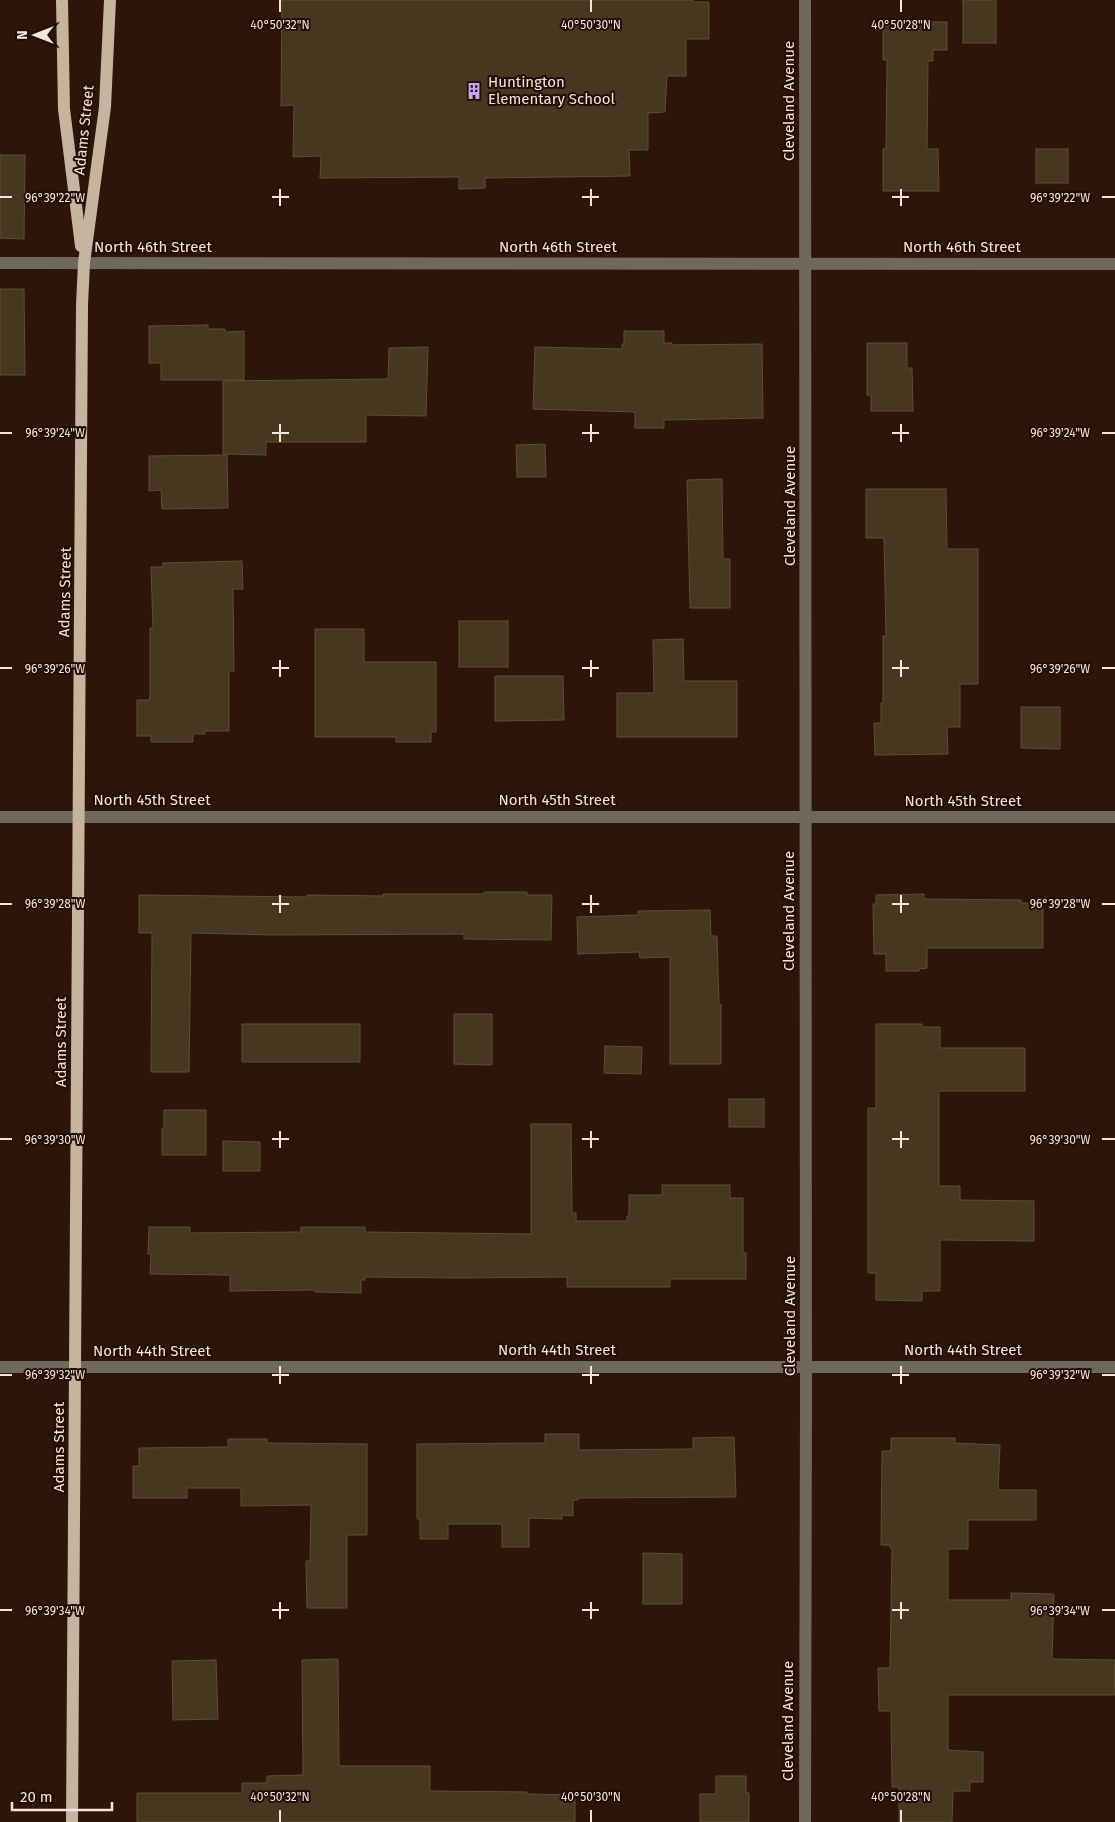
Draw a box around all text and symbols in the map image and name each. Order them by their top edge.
north arrow [10,10,60,60]
text: 40°50'32"N [250,18,310,32]
text: 40°50'30"N [561,18,621,32]
text: 40°50'28"N [871,18,931,32]
text: N [14,30,31,40]
street label: Cleveland Avenue [780,41,798,161]
place label: Huntington Elementary School [488,73,616,108]
building icon: Huntington Elementary School [464,81,484,101]
street label: Adams Street [70,84,98,176]
text: 96°39'22"W [25,191,85,205]
text: 96°39'22"W [1030,191,1090,205]
street label: North 46th Street [94,238,212,256]
street label: North 46th Street [499,238,617,256]
street label: North 46th Street [903,238,1021,256]
text: 96°39'24"W [25,426,85,440]
text: 96°39'24"W [1030,426,1090,440]
street label: Cleveland Avenue [781,446,799,566]
street label: Adams Street [55,546,75,637]
text: 96°39'26"W [25,662,85,676]
text: 96°39'26"W [1030,662,1090,676]
street label: North 45th Street [93,791,211,809]
street label: North 45th Street [498,791,616,809]
street label: North 45th Street [904,792,1022,810]
street label: Cleveland Avenue [780,851,798,971]
text: 96°39'28"W [25,897,85,911]
text: 96°39'28"W [1030,897,1090,911]
street label: Adams Street [52,996,70,1087]
text: 96°39'30"W [25,1133,86,1147]
text: 96°39'30"W [1030,1133,1091,1147]
street label: Cleveland Avenue [781,1256,799,1376]
street label: North 44th Street [498,1341,616,1359]
street label: North 44th Street [904,1341,1022,1359]
street label: North 44th Street [93,1342,211,1360]
text: 96°39'32"W [25,1368,85,1382]
text: 96°39'32"W [1030,1368,1090,1382]
street label: Adams Street [50,1401,68,1492]
text: 96°39'34"W [25,1604,85,1618]
text: 96°39'34"W [1030,1604,1090,1618]
street label: Cleveland Avenue [779,1661,797,1781]
scale bar [12,1780,112,1812]
text: 20 m [20,1788,53,1806]
text: 40°50'32"N [250,1790,310,1804]
text: 40°50'30"N [561,1790,621,1804]
text: 40°50'28"N [871,1790,931,1804]

